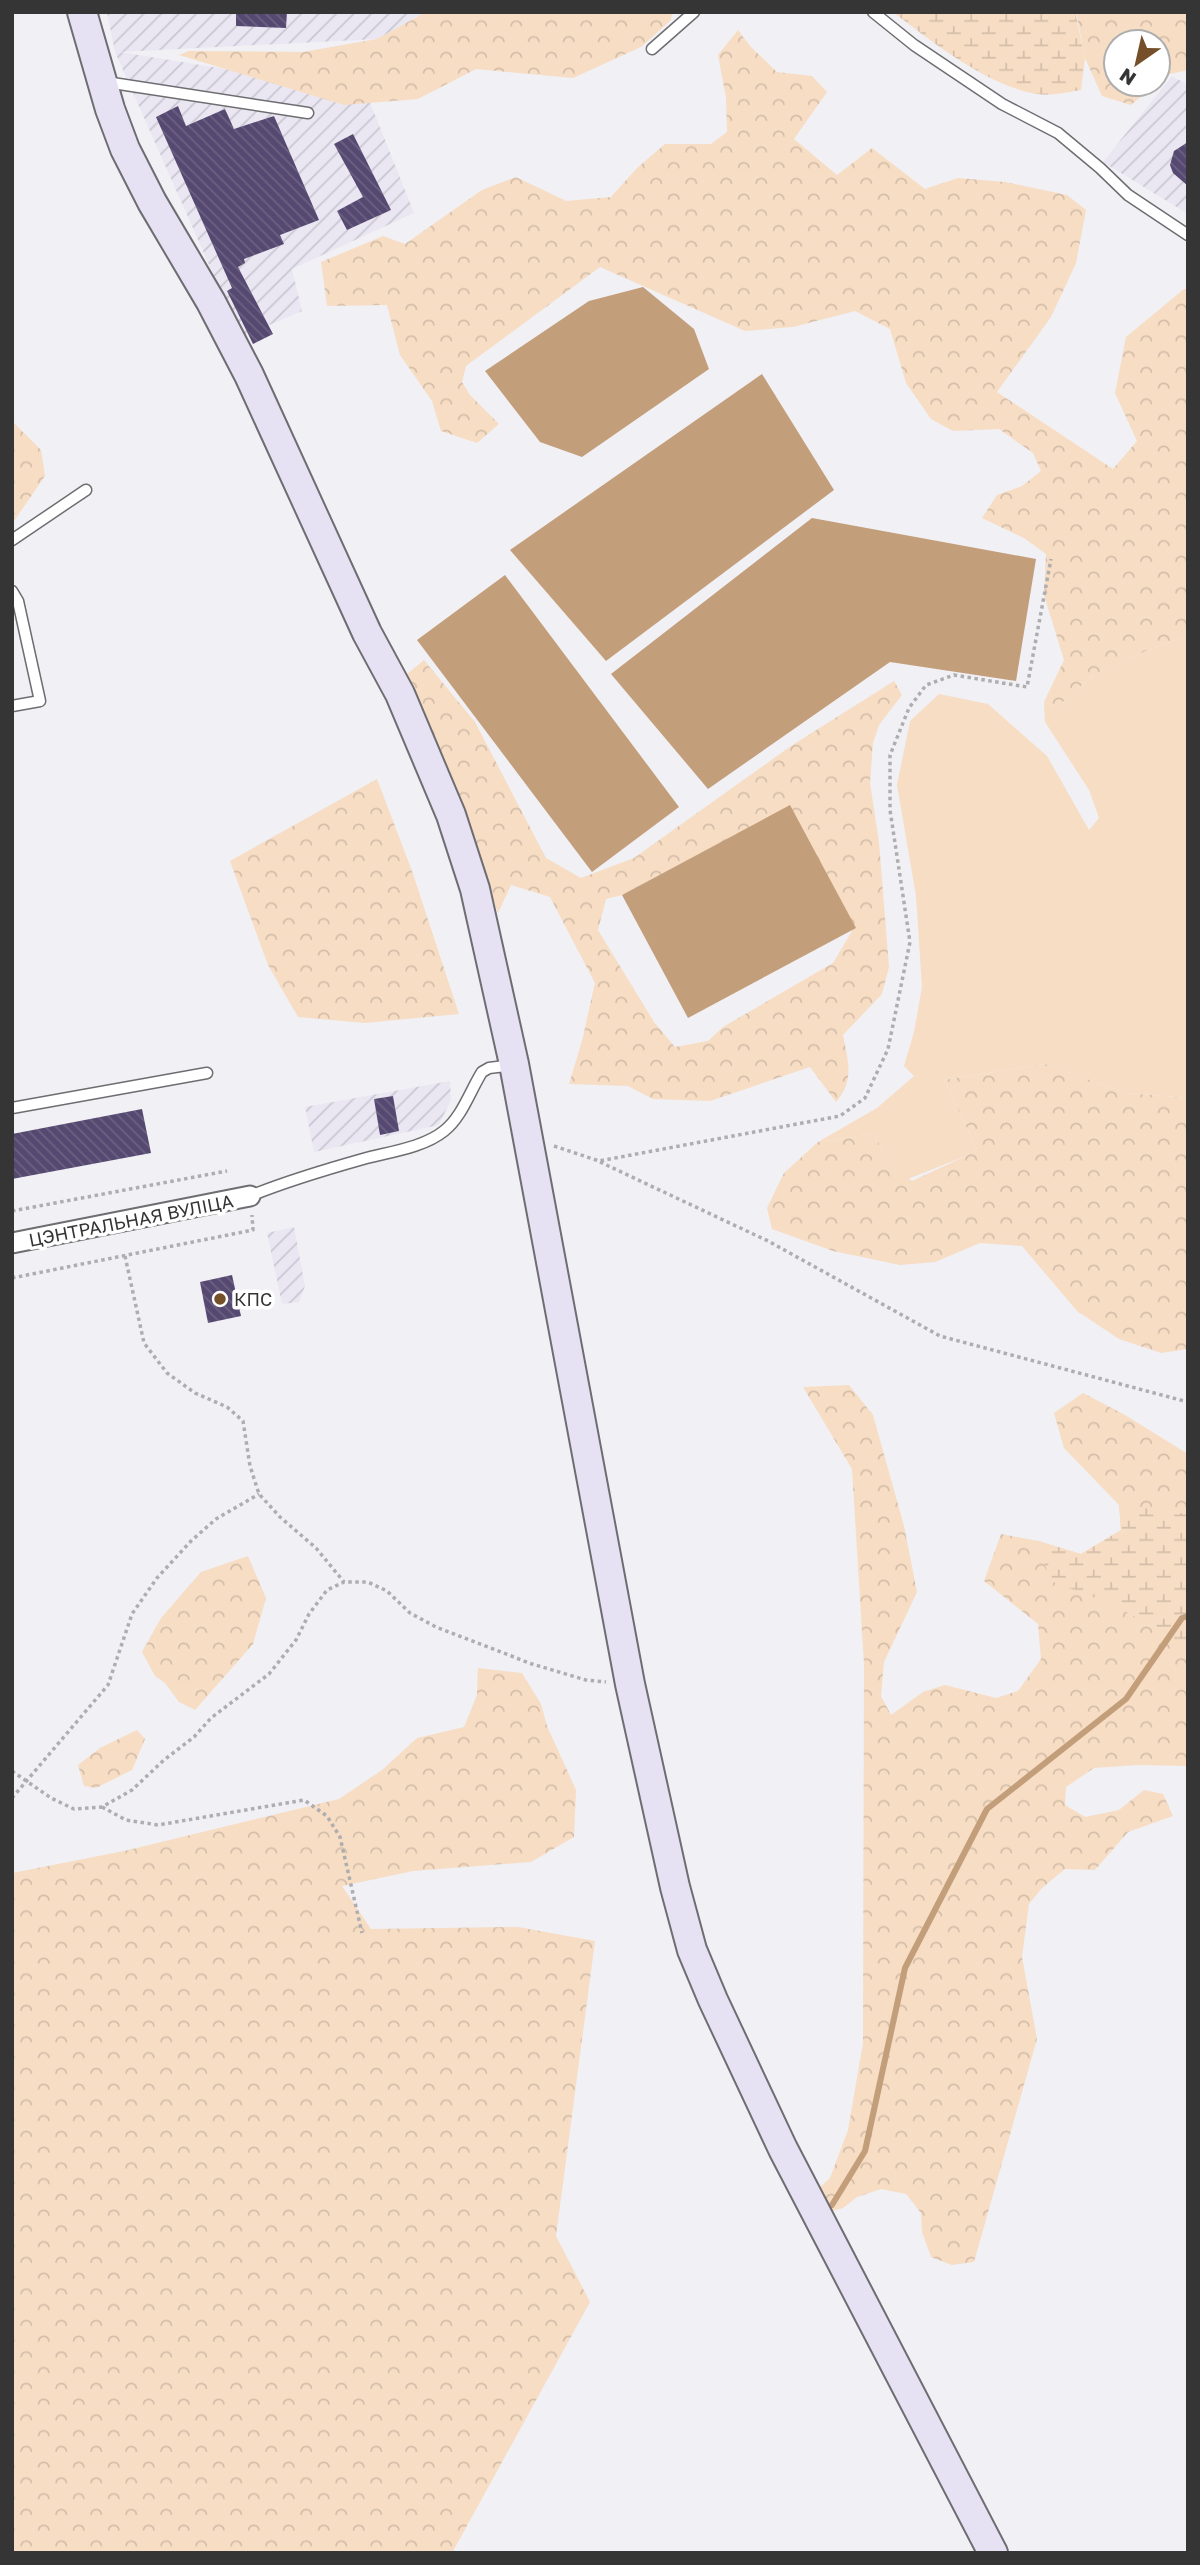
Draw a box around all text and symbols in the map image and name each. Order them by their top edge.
north arrow [1102,28,1172,98]
text: N [1115,64,1140,91]
street label: ЦЭНТРАЛЬНАЯ ВУЛІЦА [27,1189,235,1251]
place label: КПС [234,1288,272,1310]
marker: КПС [212,1291,228,1307]

